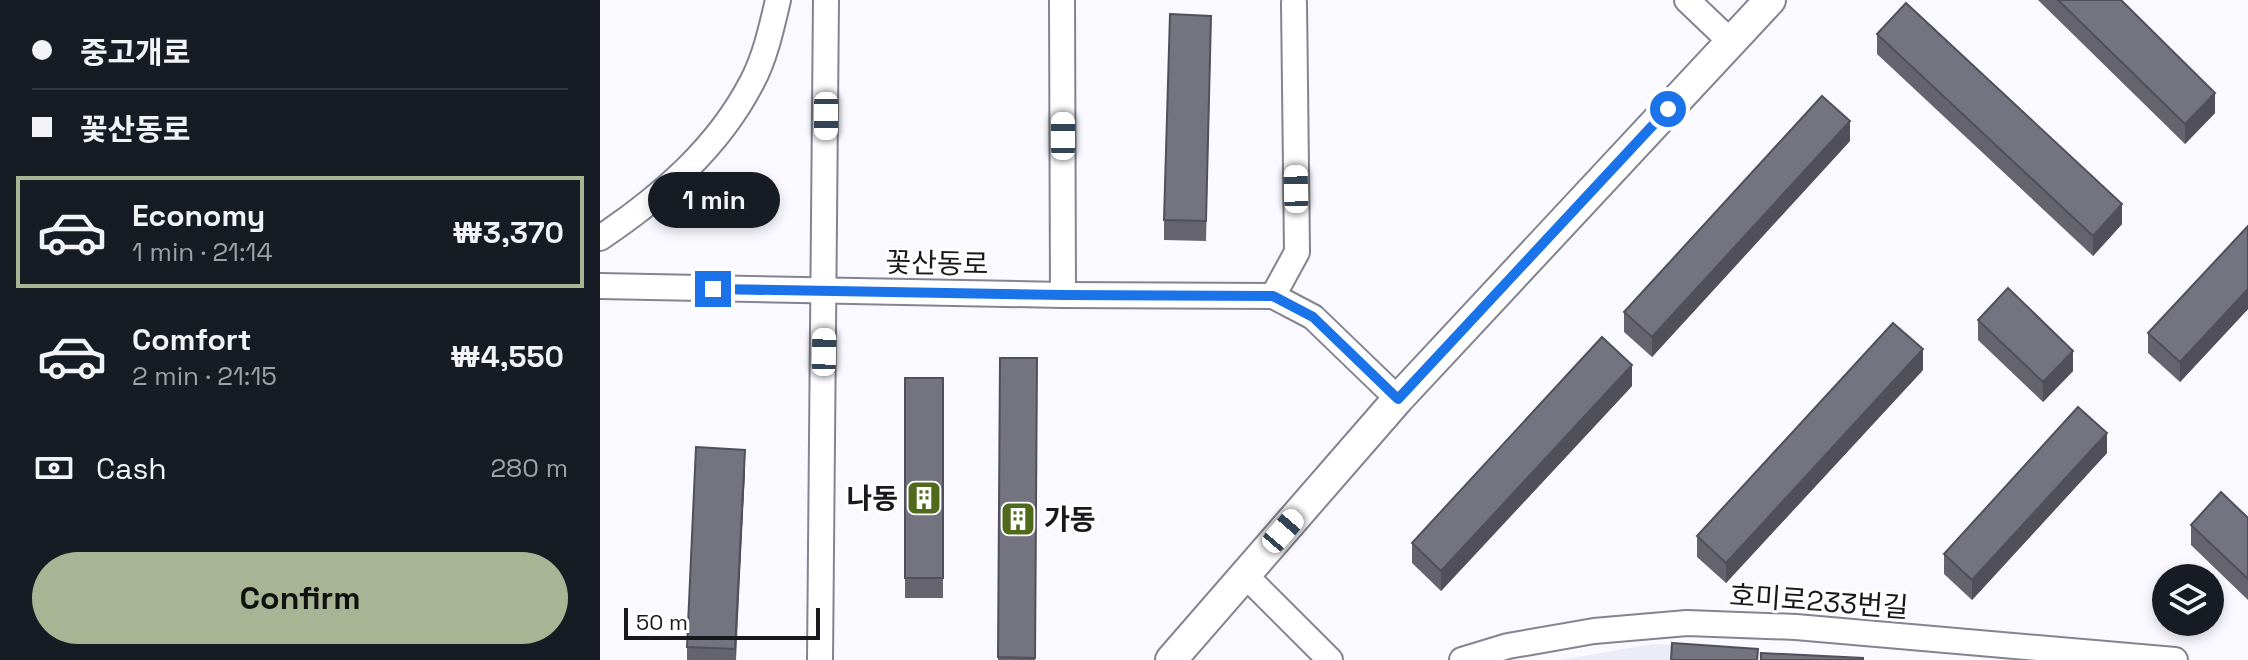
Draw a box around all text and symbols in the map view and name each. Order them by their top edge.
text: 중고개로 [80,33,190,72]
route start [1650,91,1686,127]
car [814,92,838,140]
text: 꽃산동로 [80,110,190,149]
car [1051,112,1075,160]
car [1284,165,1308,213]
callout: 1 min [647,173,779,229]
text: 1 min [682,183,746,217]
icon: car [36,196,108,268]
text: Economy [132,196,265,235]
text: ₩3,370 [452,213,564,252]
text: 1 min · 21:14 [132,235,273,269]
street label: 꽃산동로 [885,244,989,282]
route end [695,271,731,307]
icon: car [36,320,108,392]
text: Comfort [132,320,251,359]
car [812,328,836,376]
text: ₩4,550 [450,337,564,376]
text: 2 min · 21:15 [132,359,277,393]
icon: cash [32,446,76,490]
text: Cash [96,449,167,488]
text: 280 m [490,451,568,485]
building icon: 나동 [905,479,943,517]
place label: 나동 [846,480,898,516]
building icon: 가동 [999,500,1037,538]
place label: 가동 [1044,501,1096,537]
car [1258,505,1308,557]
button: Confirm [32,552,568,644]
map controls [2152,564,2224,636]
button: layers [2152,564,2224,636]
street label: 호미로233번길 [1728,577,1910,625]
scale bar [624,604,820,640]
text: 50 m [636,608,688,636]

